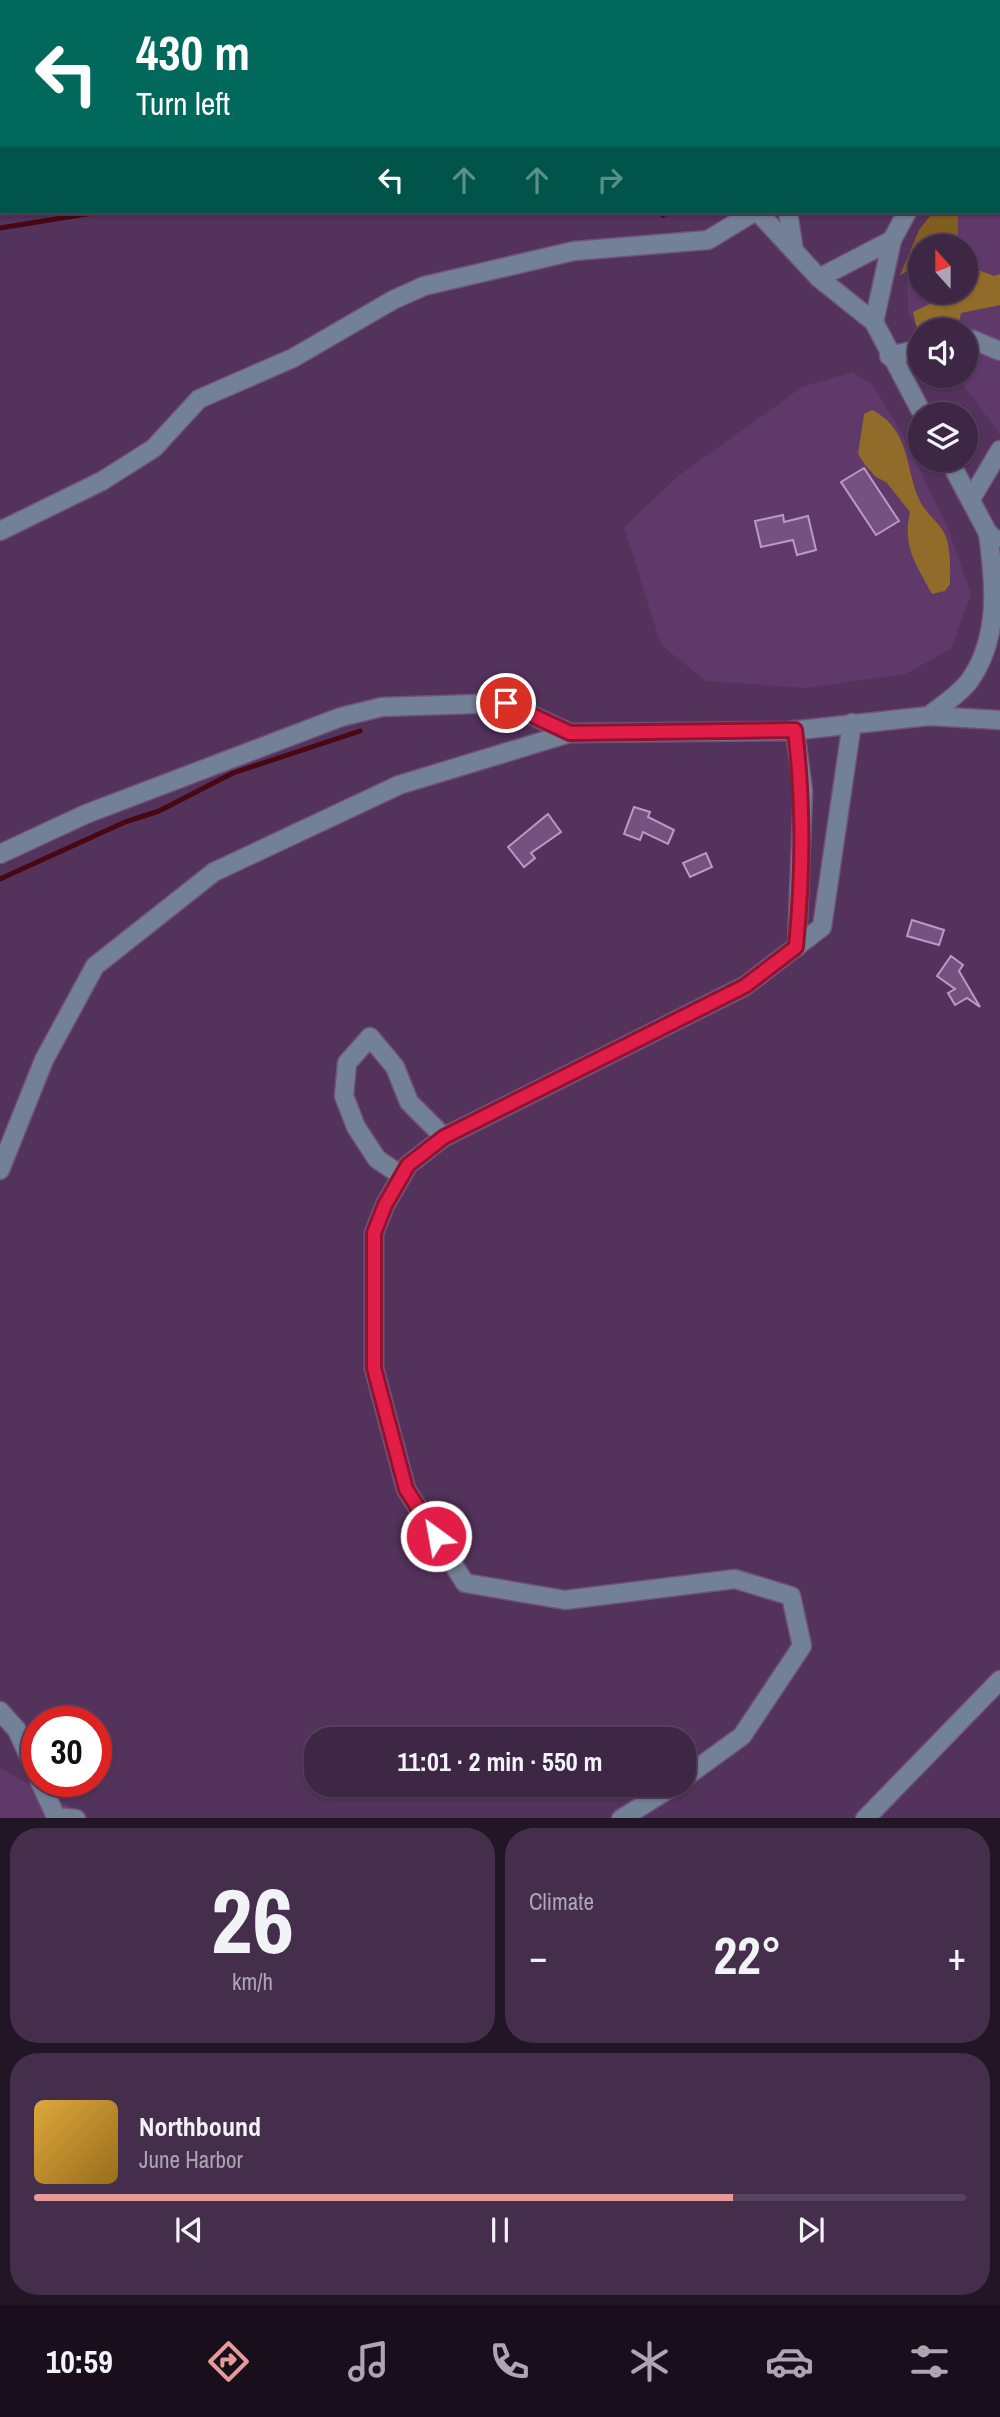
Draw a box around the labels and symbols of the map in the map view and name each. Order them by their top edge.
north arrow [908,234,978,304]
pin [476,673,536,733]
position arrow [399,1499,473,1573]
speed limit sign: 30 [21,1706,112,1797]

